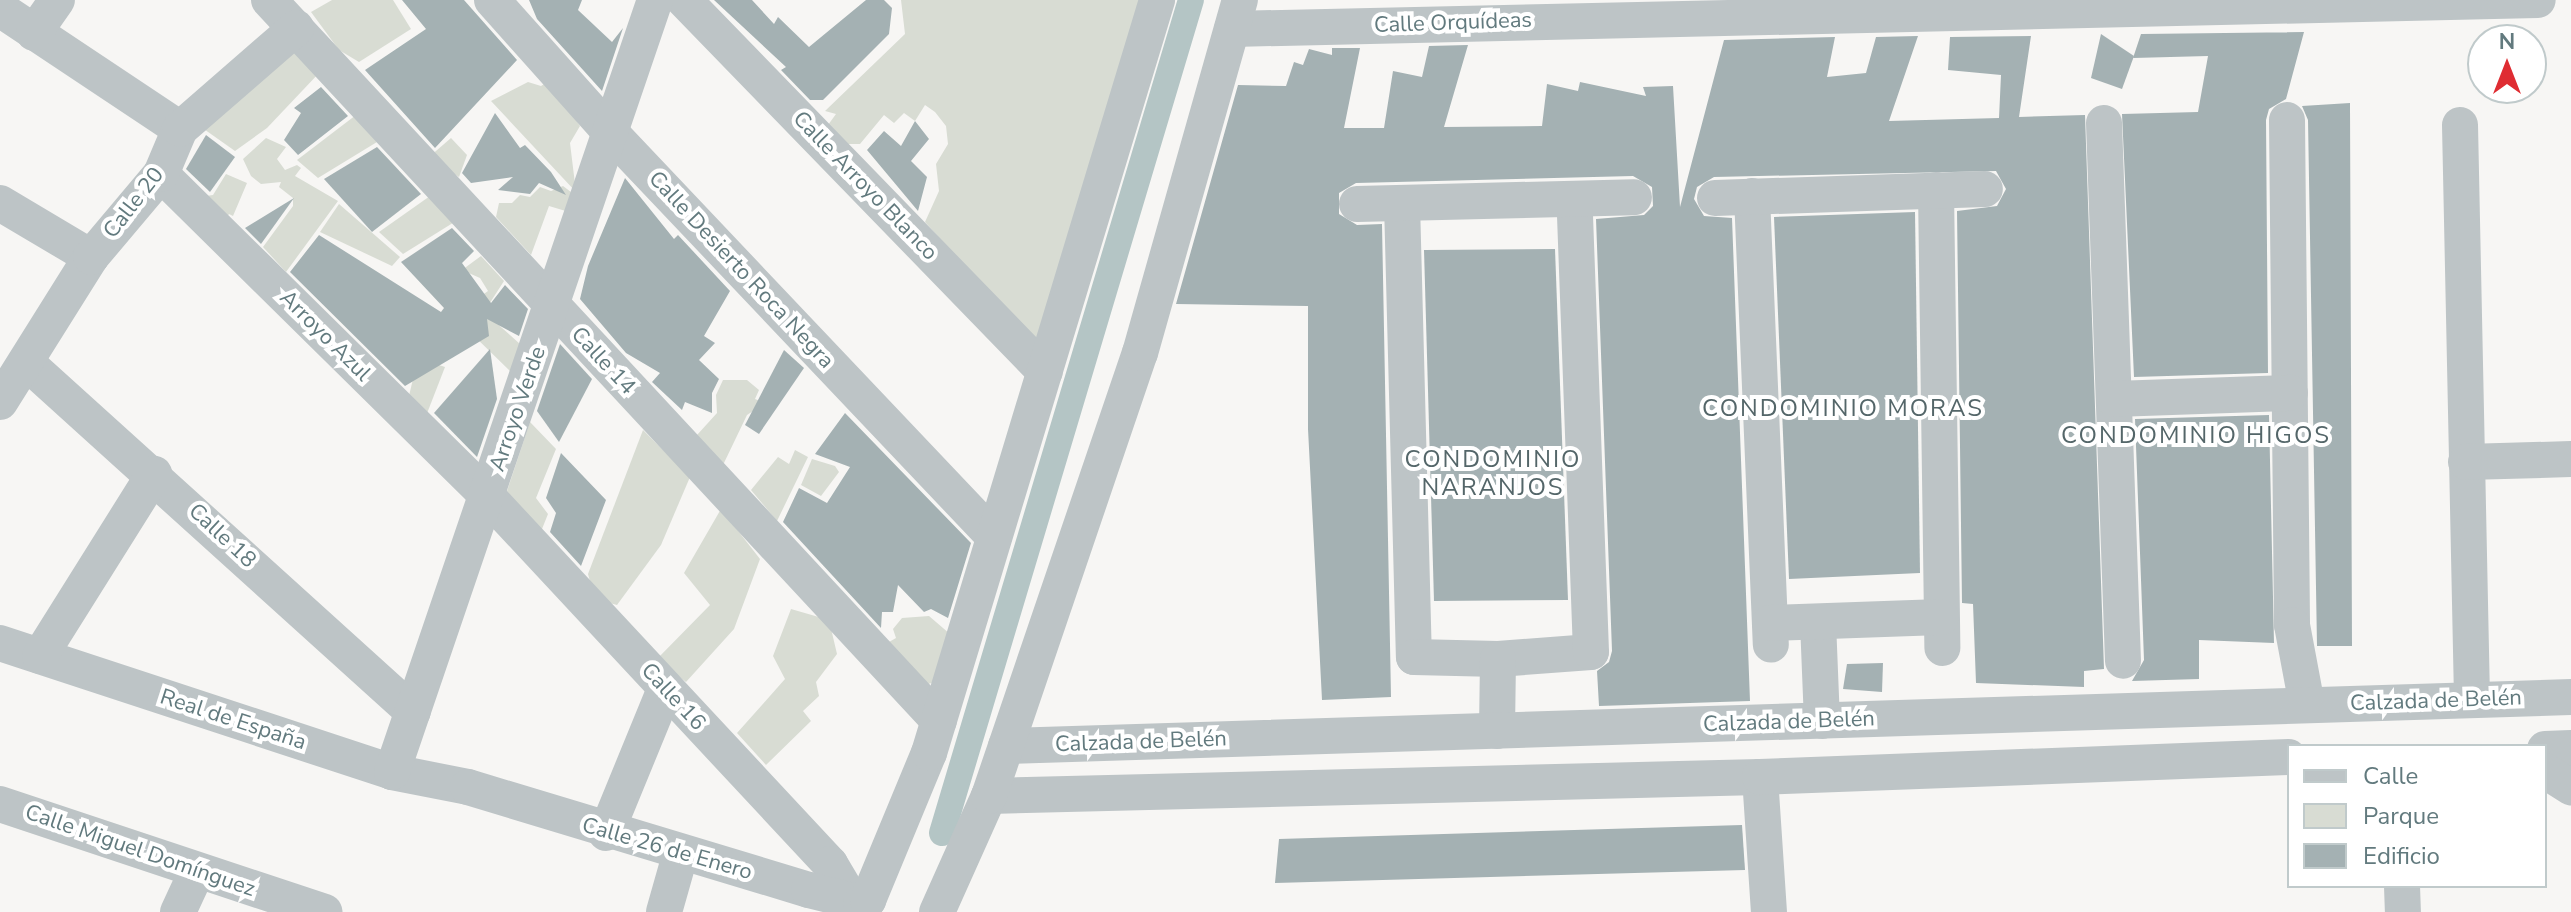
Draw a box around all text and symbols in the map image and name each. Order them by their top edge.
street label: Calle Orquídeas [1374,7,1532,39]
north arrow [2467,24,2547,104]
text: N [2499,27,2515,57]
street label: Calle Arroyo Blanco [787,106,943,266]
street label: Calle 20 [98,162,170,244]
street label: Calle Desierto Roca Negra [643,166,839,374]
street label: Arroyo Azul [274,285,376,387]
street label: Calle 14 [565,322,641,400]
street label: Arroyo Verde [484,343,552,475]
district label: CONDOMINIO MORAS [1702,395,1984,423]
district label: CONDOMINIO HIGOS [2061,422,2331,450]
district label: CONDOMINIO NARANJOS [1405,446,1581,502]
street label: Calle 18 [183,498,261,574]
street label: Calle 16 [635,658,711,736]
street label: Real de España [157,684,309,756]
street label: Calzada de Belén [2350,685,2522,717]
street label: Calzada de Belén [1703,706,1875,738]
street label: Calzada de Belén [1055,726,1227,758]
legend [2287,744,2547,888]
text: Calle [2363,760,2418,792]
street label: Calle Miguel Domínguez [22,799,258,903]
text: Parque [2363,800,2439,832]
street label: Calle 26 de Enero [579,812,755,886]
text: Edificio [2363,840,2440,872]

